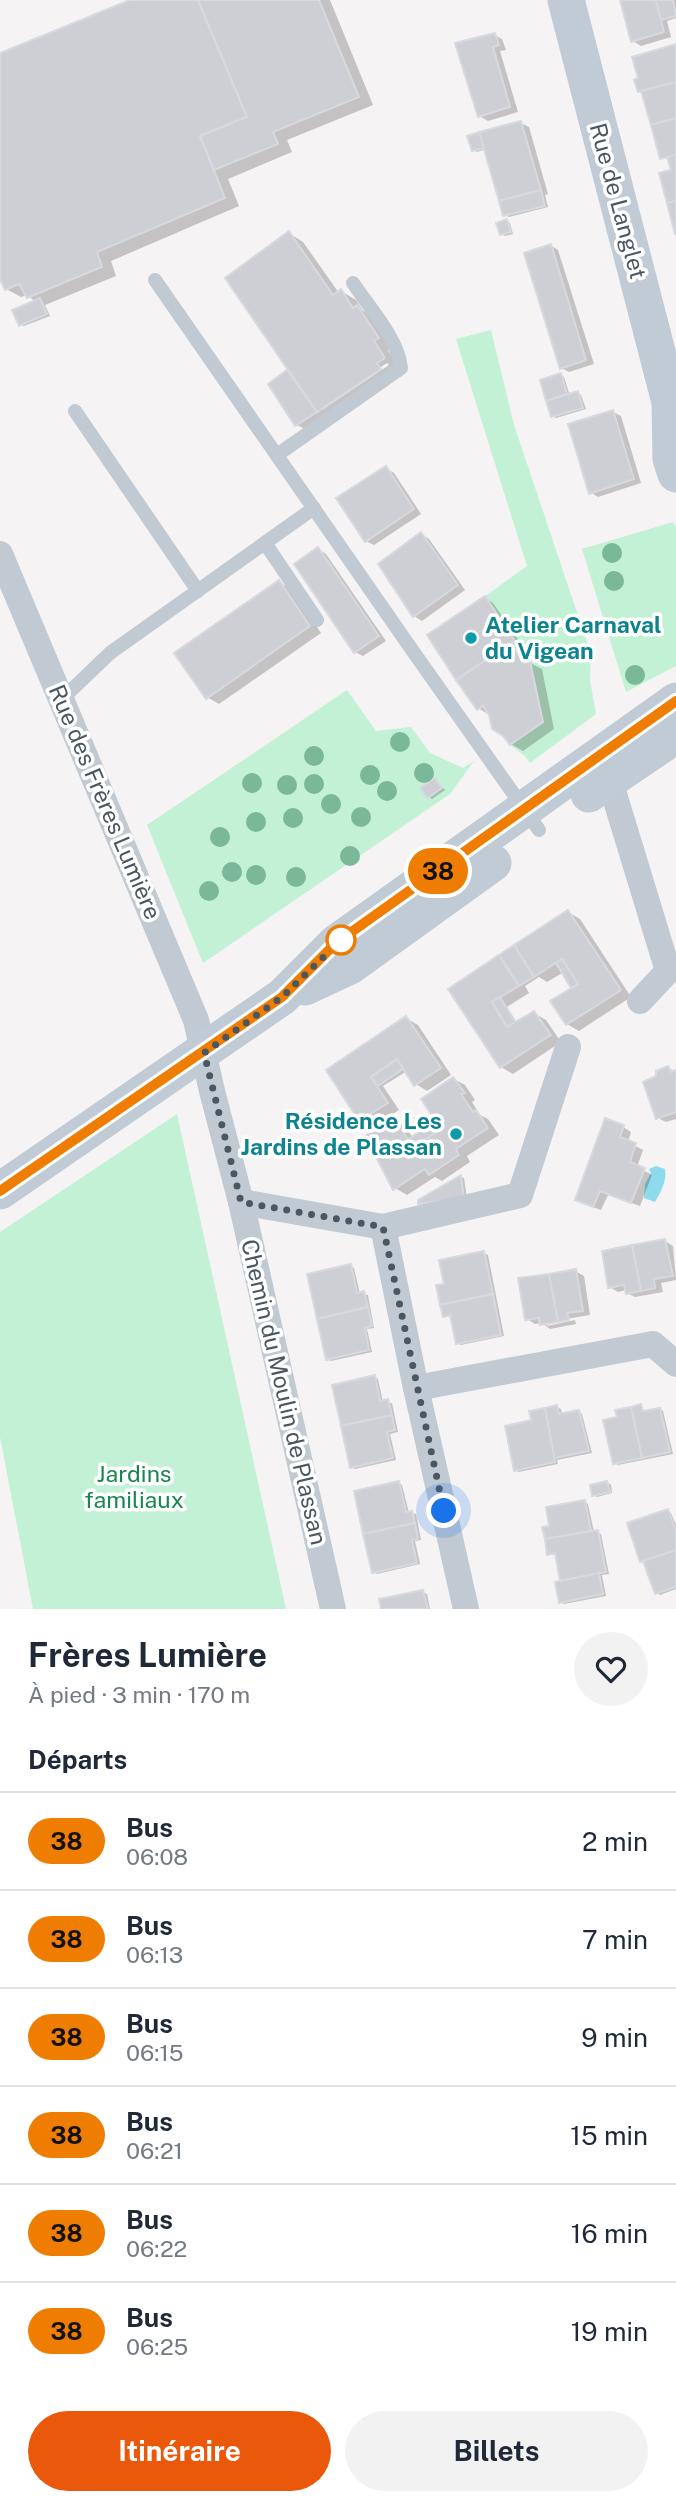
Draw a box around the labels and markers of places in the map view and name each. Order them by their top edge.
place label: Atelier Carnaval du Vigean [485,611,662,664]
marker: Atelier Carnaval du Vigean [463,630,479,646]
unlabelled marker [326,925,356,955]
place label: Résidence Les Jardins de Plassan [241,1107,442,1160]
marker: Résidence Les Jardins de Plassan [448,1126,464,1142]

